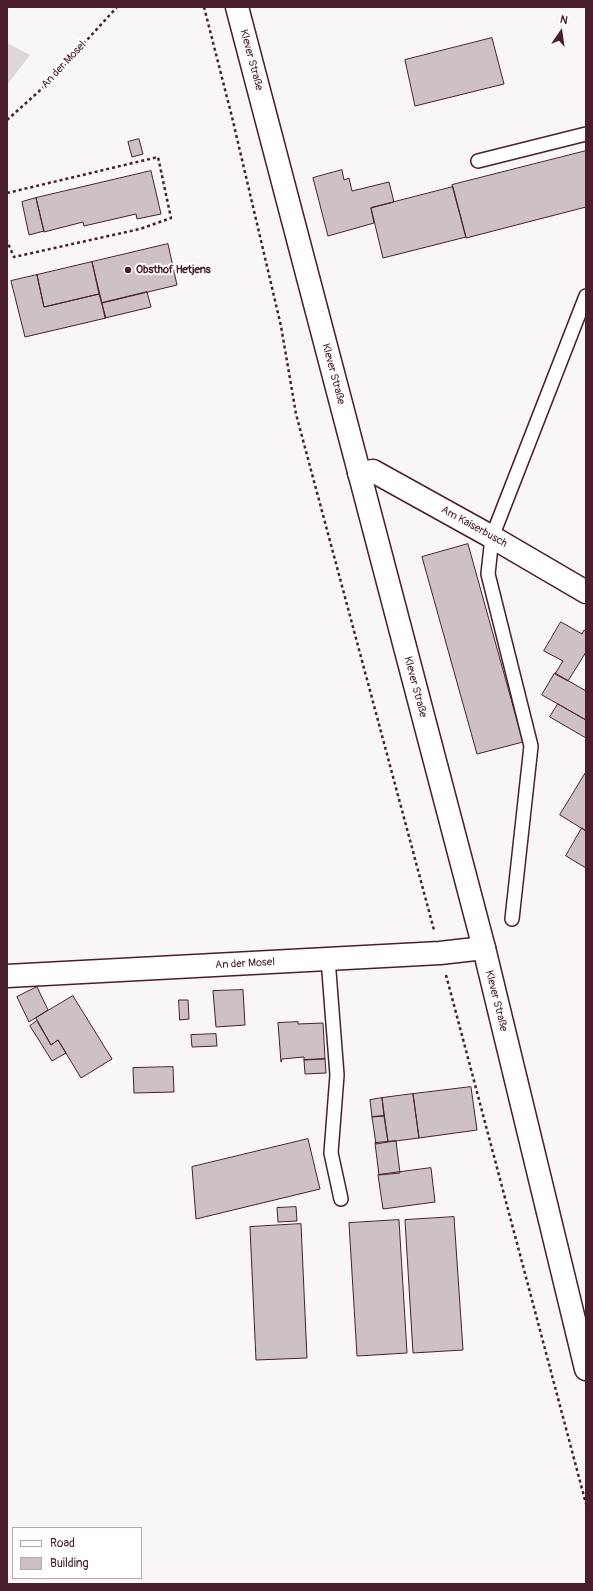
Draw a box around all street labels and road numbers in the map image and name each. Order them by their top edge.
street label: Klever Straße [237,28,265,92]
street label: An der Mosel [39,39,89,91]
street label: Klever Straße [319,342,347,406]
street label: Am Kaiserbusch [439,503,509,551]
street label: Klever Straße [401,655,429,719]
street label: An der Mosel [215,956,275,972]
street label: Klever Straße [482,969,510,1033]

